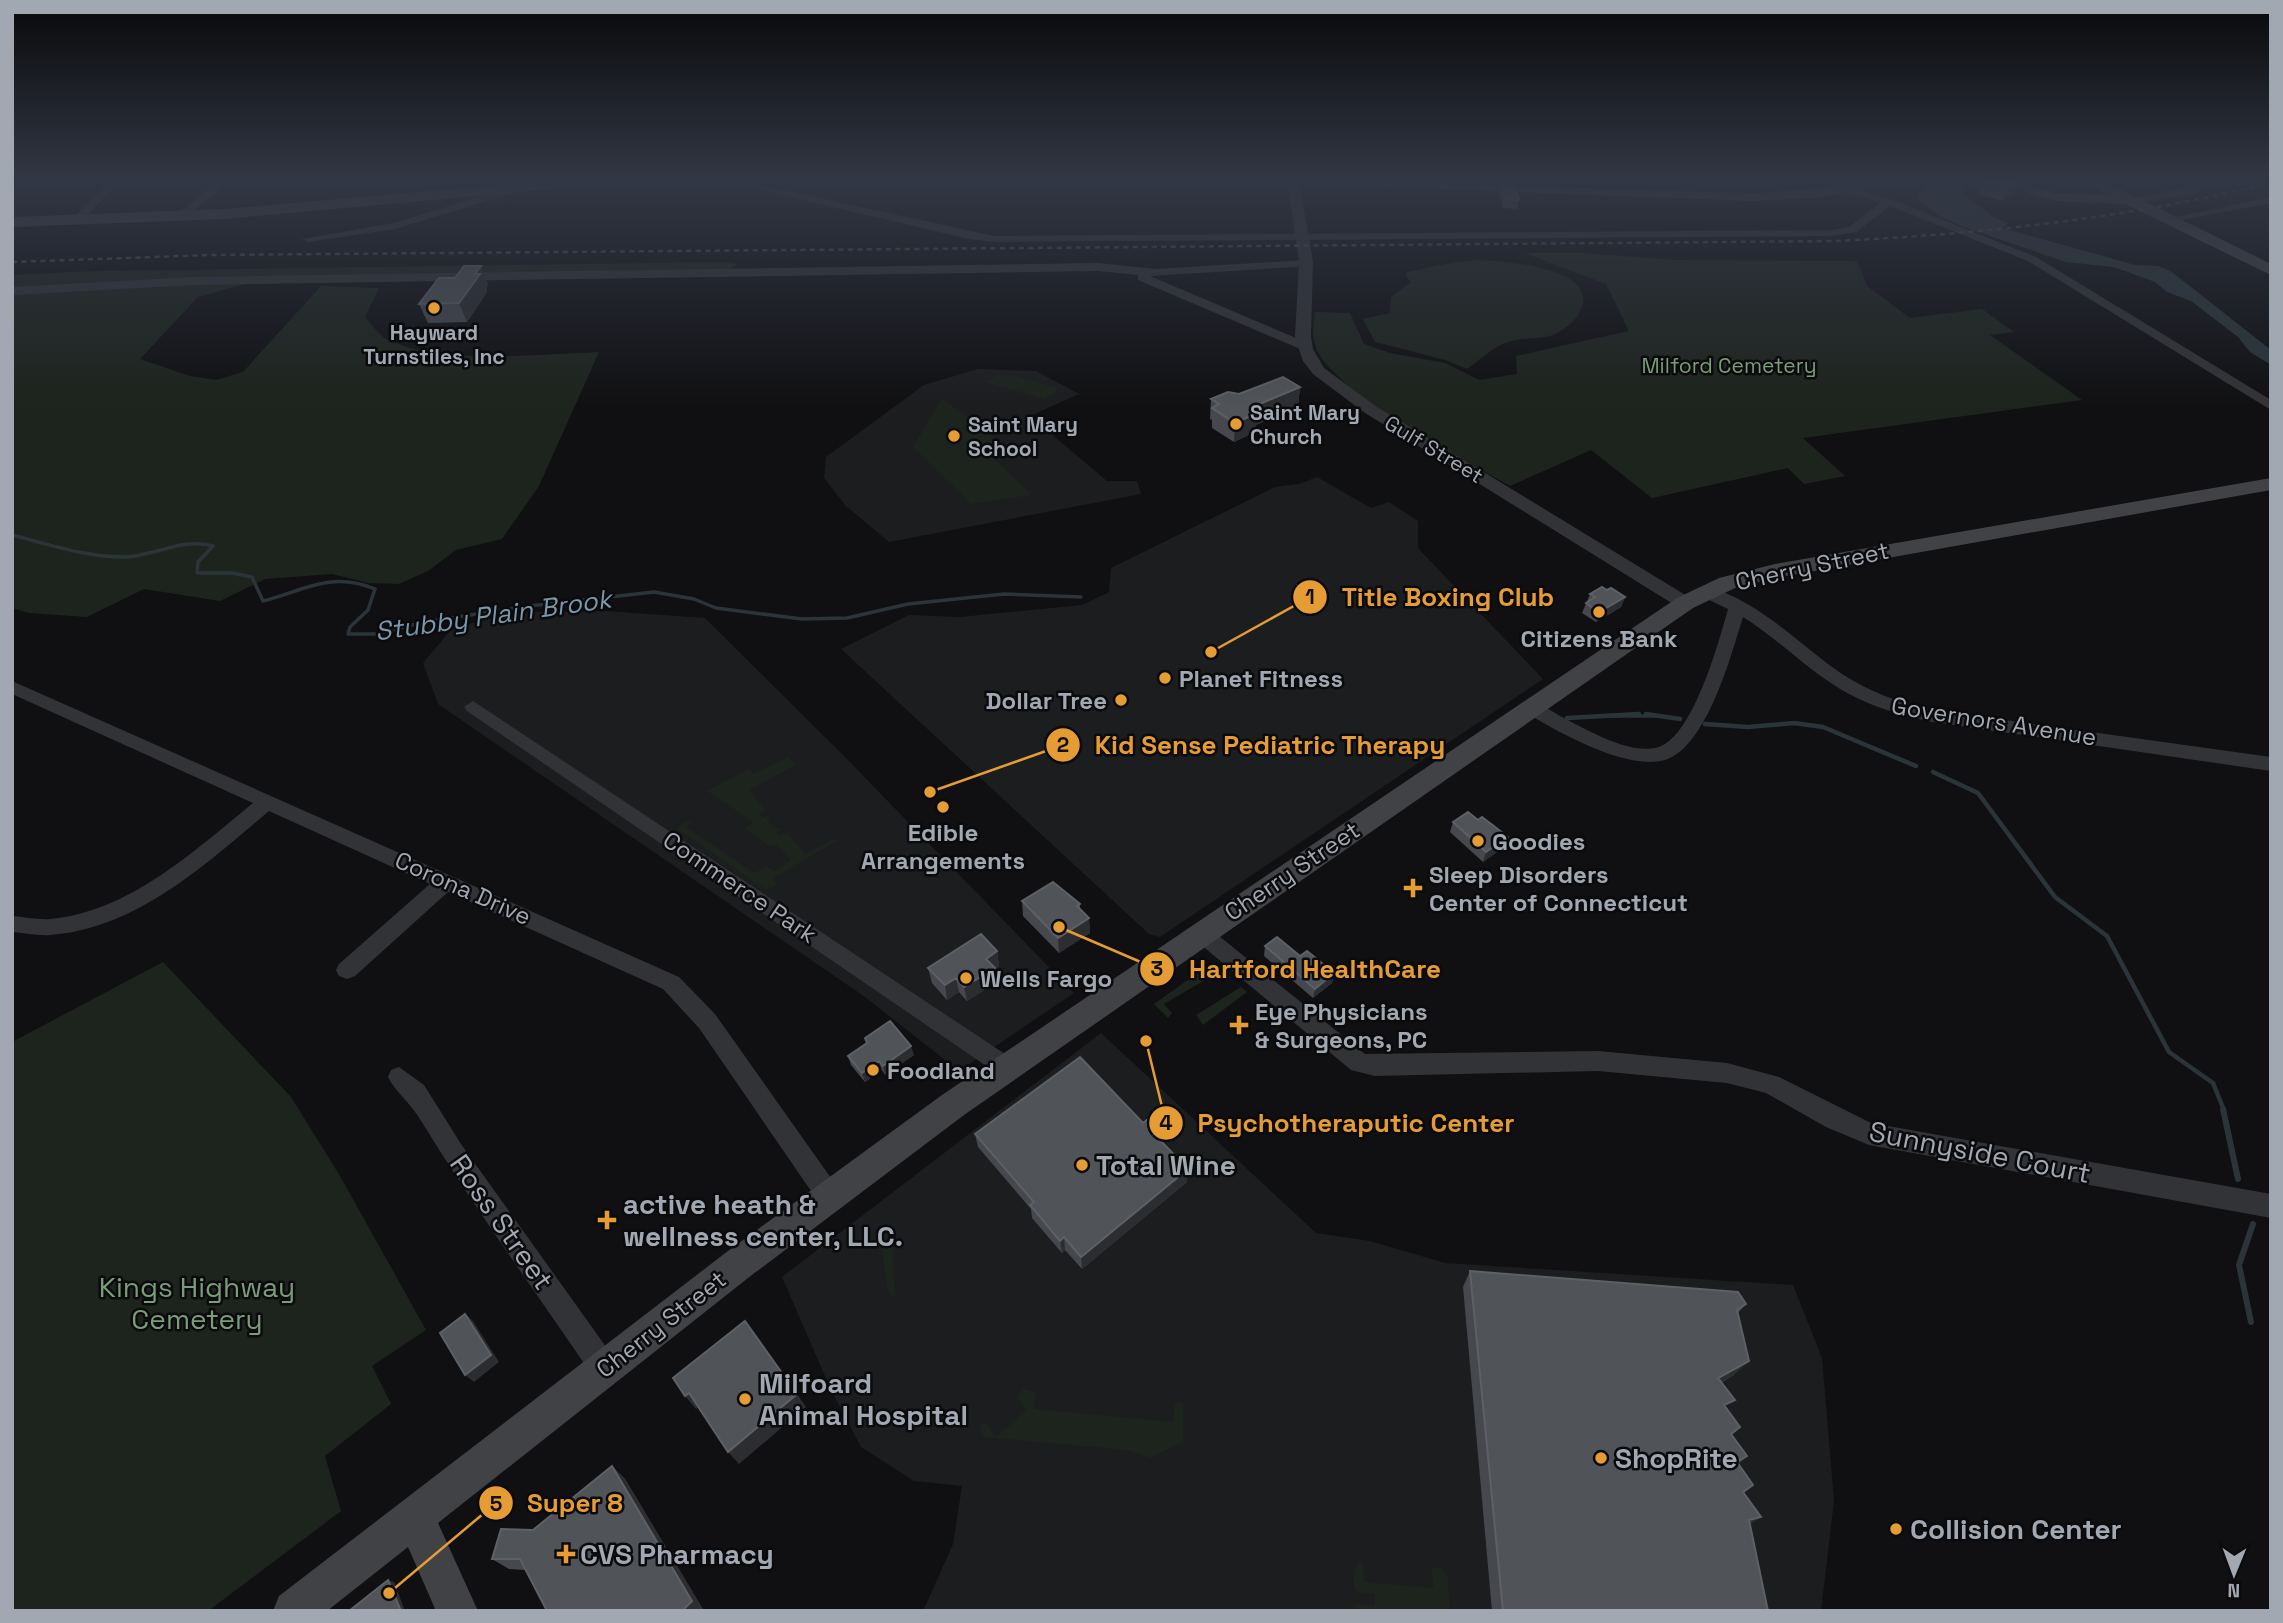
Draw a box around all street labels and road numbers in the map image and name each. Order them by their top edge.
street label: Gulf Street [1380,409,1488,489]
street label: Cherry Street [1732,535,1892,597]
street label: Governors Avenue [1889,689,2099,753]
street label: Cherry Street [1218,814,1366,928]
street label: Commerce Park [657,824,823,950]
street label: Corona Drive [390,844,536,932]
street label: Sunnyside Court [1866,1113,2094,1191]
street label: Ross Street [442,1147,562,1297]
street label: Cherry Street [590,1264,732,1384]

